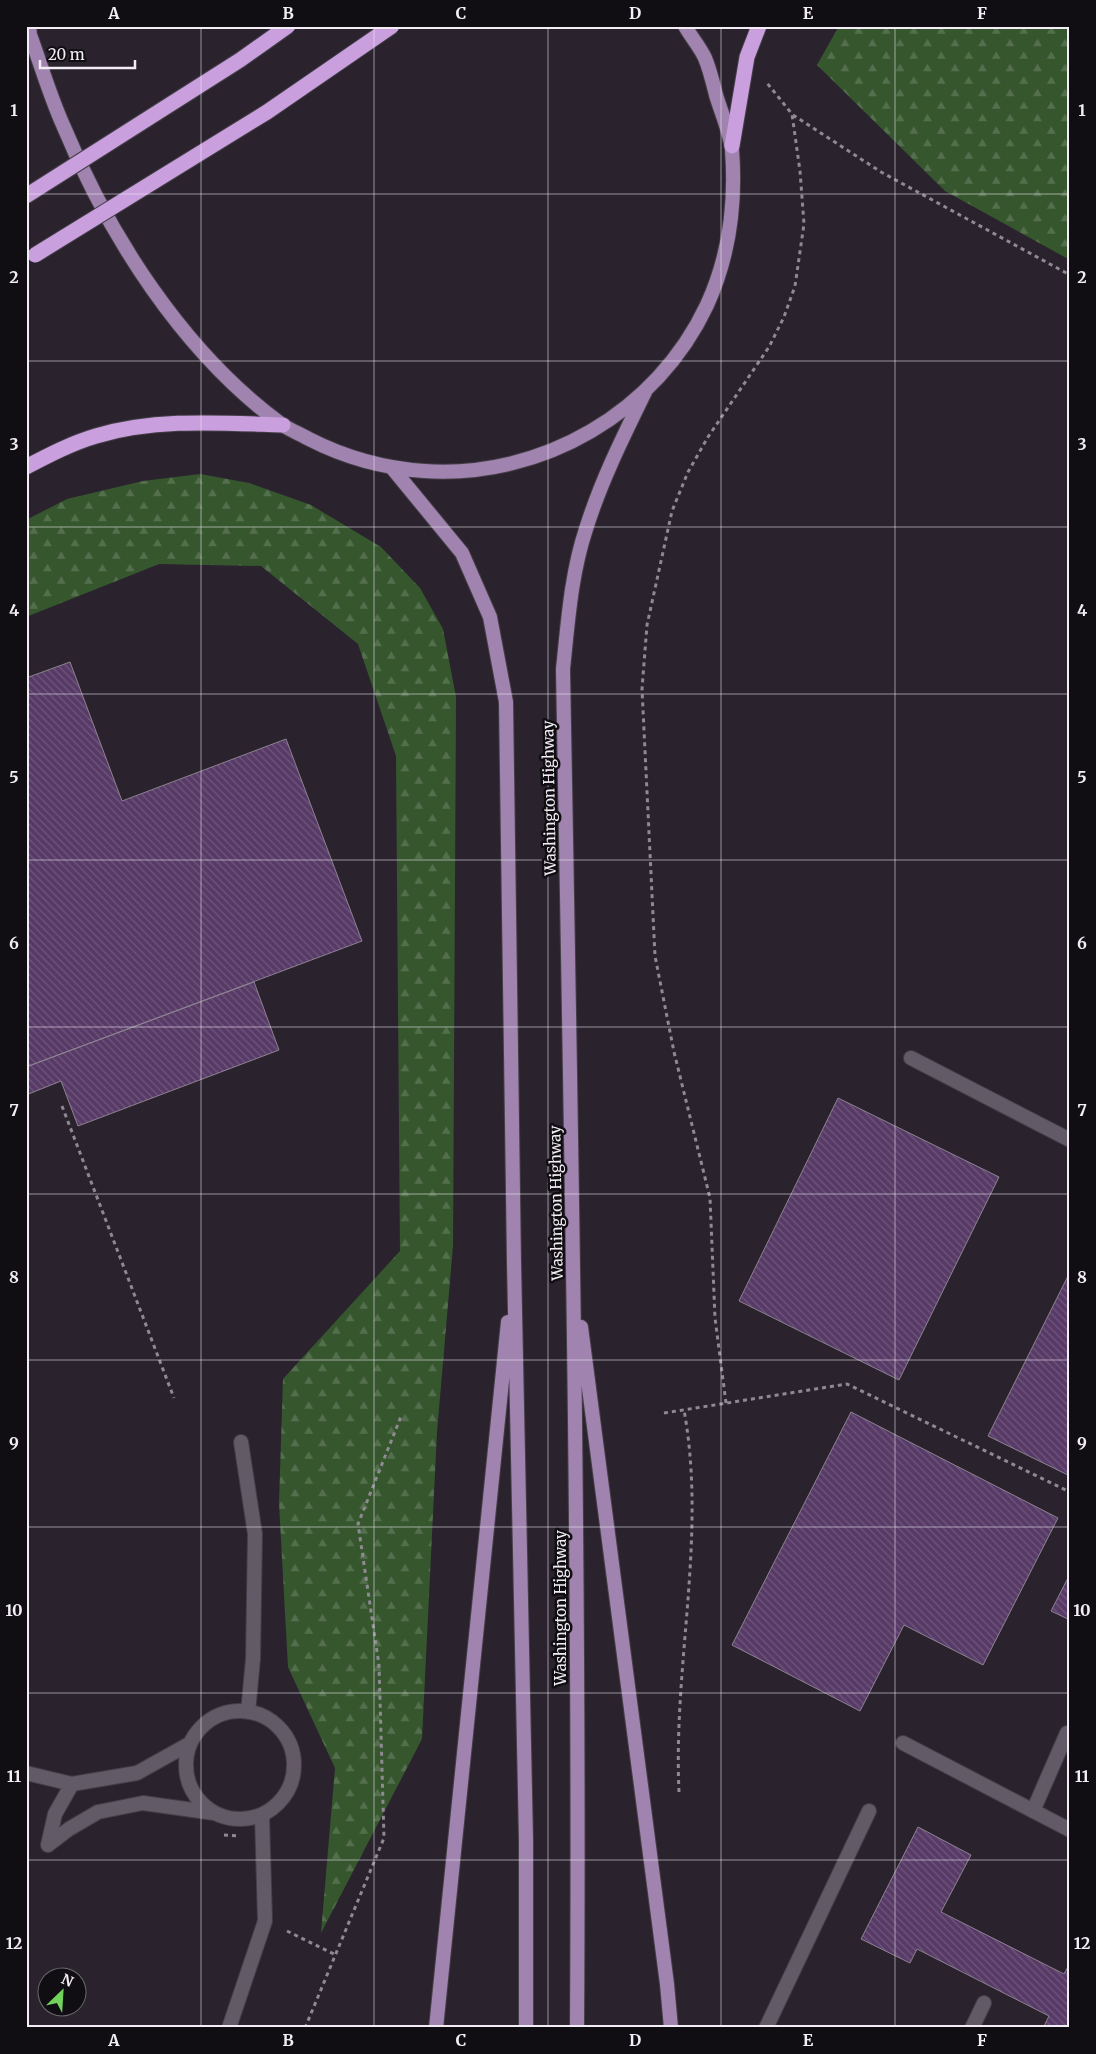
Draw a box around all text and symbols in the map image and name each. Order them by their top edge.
text: A [107,3,120,23]
text: B [282,3,294,23]
text: C [456,3,466,23]
text: D [629,3,641,23]
text: E [803,3,814,23]
text: F [977,3,987,23]
scale bar [40,38,135,70]
text: 20 m [48,45,85,64]
text: 1 [10,100,18,120]
text: 1 [1078,100,1086,120]
text: 2 [9,267,19,287]
text: 2 [1077,267,1087,287]
text: 3 [9,434,19,454]
text: 3 [1077,434,1087,454]
text: 4 [9,600,19,620]
text: 4 [1077,600,1087,620]
street label: Washington Highway [538,720,560,877]
text: 5 [9,767,19,787]
text: 5 [1077,767,1087,787]
text: 6 [9,933,19,953]
text: 6 [1077,933,1087,953]
text: 7 [9,1100,19,1120]
text: 7 [1077,1100,1087,1120]
street label: Washington Highway [545,1125,567,1282]
text: 8 [9,1267,19,1287]
text: 8 [1077,1267,1087,1287]
text: 9 [9,1433,19,1453]
text: 9 [1077,1433,1087,1453]
street label: Washington Highway [551,1530,570,1687]
text: 10 [5,1600,23,1620]
text: 10 [1073,1600,1091,1620]
text: 11 [7,1766,22,1786]
text: 11 [1075,1766,1090,1786]
text: 12 [6,1933,22,1953]
text: 12 [1074,1933,1090,1953]
north arrow [38,1966,88,2016]
text: N [59,1970,76,1991]
text: A [107,2030,120,2050]
text: B [282,2030,294,2050]
text: C [456,2030,466,2050]
text: D [629,2030,641,2050]
text: E [803,2030,814,2050]
text: F [977,2030,987,2050]

